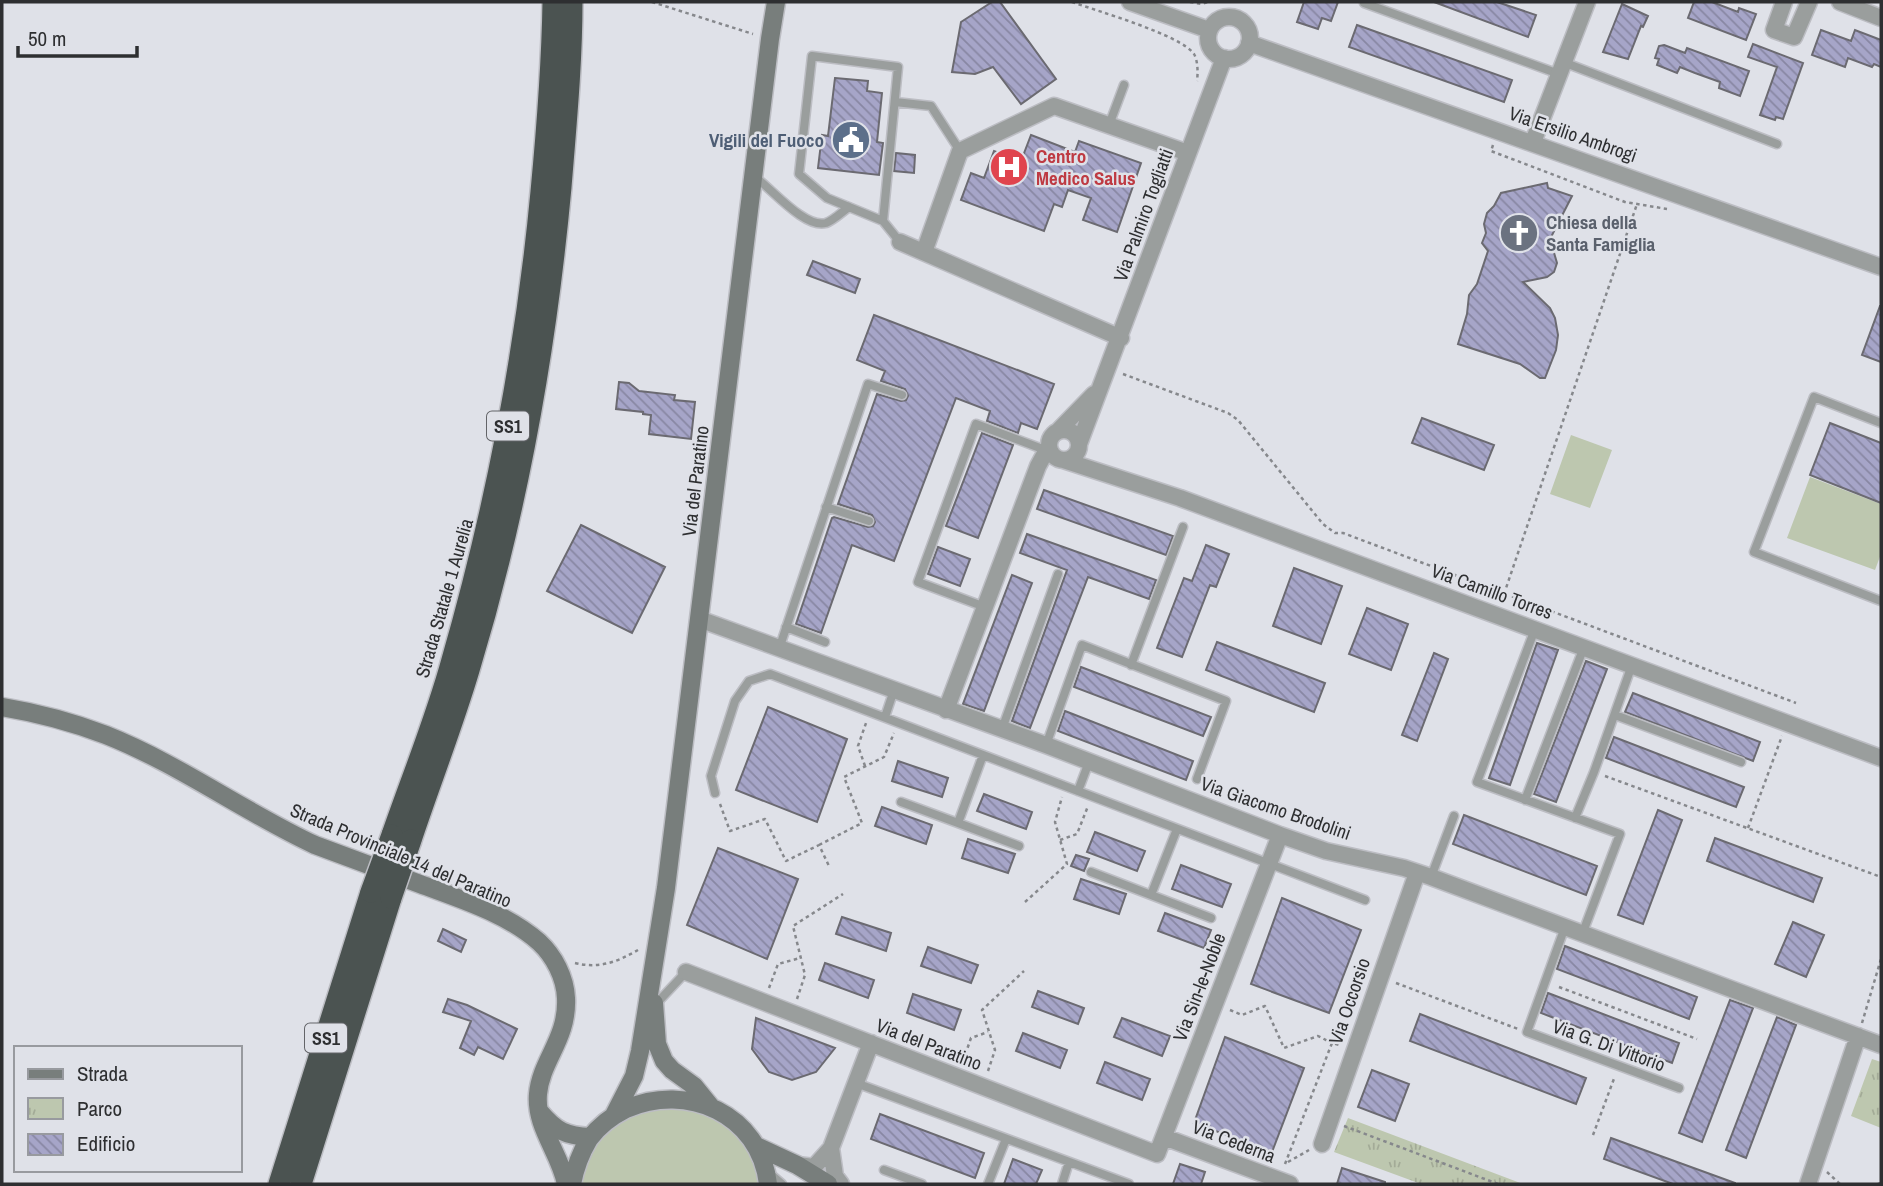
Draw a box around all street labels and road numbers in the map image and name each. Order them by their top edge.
street label: Via Ersilio Ambrogi [1505,100,1641,168]
street label: Via Palmiro Togliatti [1107,145,1179,285]
road number: SS1 [487,412,529,440]
street label: Via del Paratino [675,424,715,538]
street label: Strada Statale 1 Aurelia [409,515,479,681]
street label: Via Camillo Torres [1428,557,1557,625]
street label: Via Giacomo Brodolini [1197,770,1355,846]
street label: Strada Provinciale 14 del Paratino [286,796,516,914]
street label: Via Sin-le-Noble [1166,929,1232,1045]
street label: Via Occorsio [1322,954,1376,1048]
street label: Via del Paratino [872,1012,986,1076]
street label: Via G. Di Vittorio [1549,1013,1669,1077]
road number: SS1 [305,1023,347,1052]
street label: Via Cederna [1189,1113,1280,1169]

